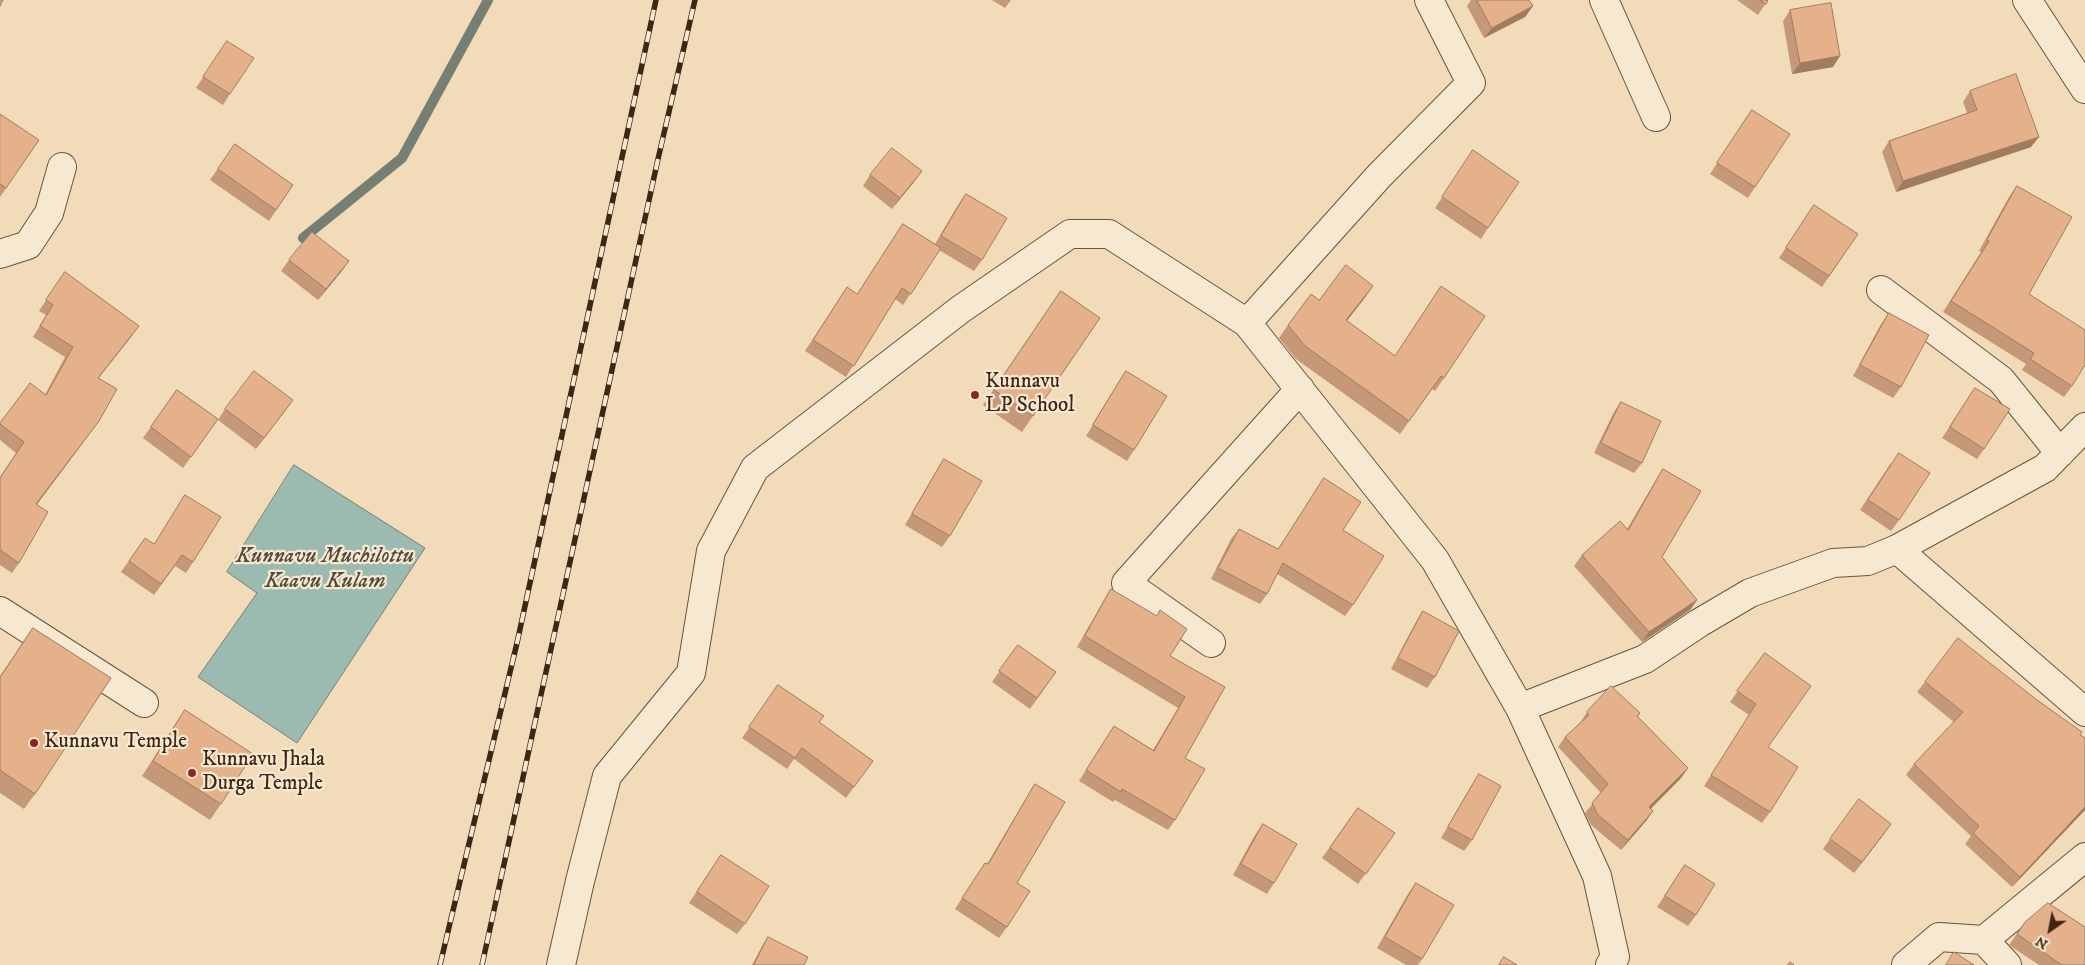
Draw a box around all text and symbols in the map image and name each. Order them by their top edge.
place label: Kunnavu LP School [985,370,1074,420]
marker: Kunnavu LP School [969,389,981,401]
water label: Kunnavu Muchilottu Kaavu Kulam [236,544,414,596]
place label: Kunnavu Temple [44,730,187,756]
marker: Kunnavu Temple [28,737,40,749]
place label: Kunnavu Jhala Durga Temple [202,748,325,798]
marker: Kunnavu Jhala Durga Temple [186,767,198,779]
north arrow [2025,905,2075,955]
text: N [2032,932,2052,953]

